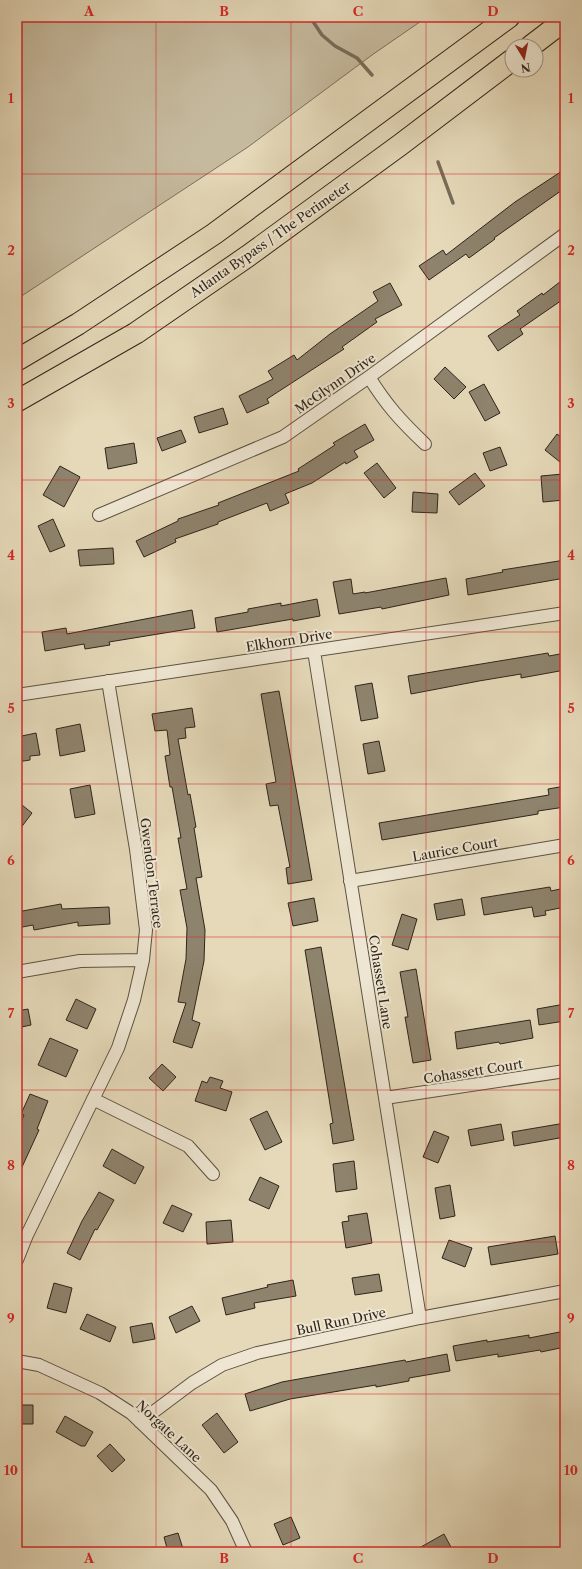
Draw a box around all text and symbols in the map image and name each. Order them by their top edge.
text: A [83,3,95,19]
text: B [219,3,229,19]
text: C [353,3,363,19]
text: D [487,3,499,19]
north arrow [504,38,544,78]
text: N [519,60,532,76]
text: 1 [8,90,14,106]
text: 1 [568,90,574,106]
street label: Atlanta Bypass / The Perimeter [186,177,354,301]
text: 2 [7,242,15,258]
text: 2 [567,242,575,258]
street label: McGlynn Drive [292,349,378,417]
text: 3 [7,395,15,411]
text: 3 [567,395,575,411]
text: 4 [7,547,15,563]
text: 4 [567,547,575,563]
street label: Elkhorn Drive [245,625,333,655]
text: 5 [7,700,15,716]
text: 5 [567,700,575,716]
street label: Gwendon Terrace [137,817,167,929]
street label: Laurice Court [411,834,499,864]
text: 6 [7,852,15,868]
text: 6 [567,852,575,868]
street label: Cohassett Lane [366,934,396,1030]
text: 7 [8,1005,15,1021]
text: 7 [568,1005,575,1021]
street label: Cohassett Court [422,1055,524,1087]
text: 8 [7,1157,15,1173]
text: 8 [567,1157,575,1173]
street label: Bull Run Drive [295,1304,387,1338]
text: 9 [7,1310,15,1326]
text: 9 [567,1310,575,1326]
street label: Norgate Lane [133,1397,205,1465]
text: 10 [4,1462,18,1478]
text: 10 [564,1462,578,1478]
text: A [83,1550,95,1566]
text: B [219,1550,229,1566]
text: C [353,1550,363,1566]
text: D [487,1550,499,1566]

